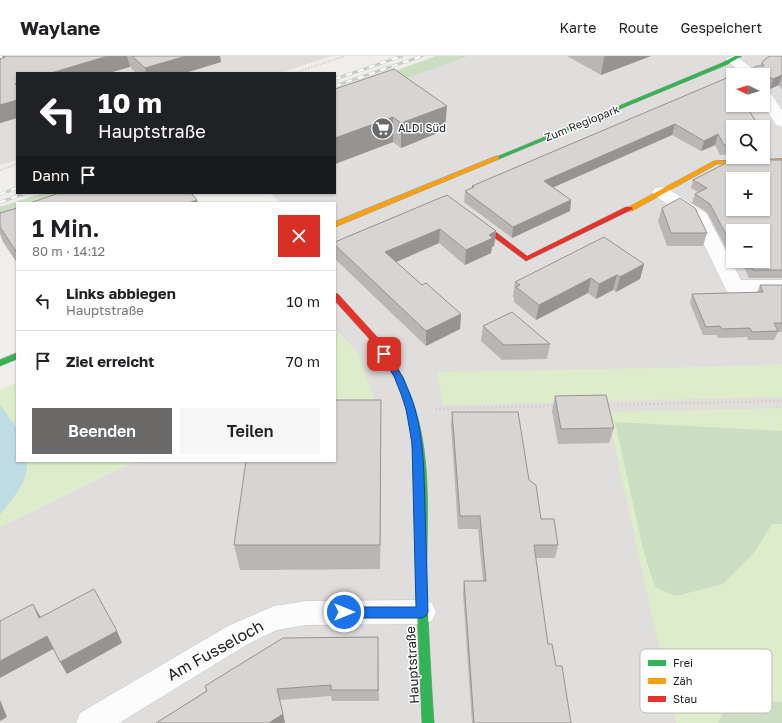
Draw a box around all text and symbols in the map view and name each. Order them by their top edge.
text: Waylane [20,16,100,39]
text: Karte [560,19,596,36]
text: Route [618,19,658,36]
text: Gespeichert [680,19,762,36]
north arrow [726,68,770,112]
map controls [726,68,770,268]
text: 10 m [98,86,162,119]
icon: left [32,88,84,140]
street label: Zum Regiopark [543,102,621,143]
supermarket icon: ALDI Süd [369,115,395,141]
text: Hauptstraße [98,120,206,142]
button: search [726,120,770,164]
place label: ALDI Süd [398,121,446,134]
icon: arrive [77,164,99,186]
text: Dann [32,166,69,184]
button: + [726,172,770,216]
text: 1 Min. [32,213,100,242]
button: close [278,215,320,257]
button: − [726,224,770,268]
text: 80 m · 14:12 [32,243,105,259]
text: Links abbiegen [66,284,176,302]
icon: left [32,290,54,312]
text: 10 m [286,292,320,310]
text: Hauptstraße [66,302,144,318]
pin [367,337,401,371]
icon: arrive [373,343,395,365]
icon: arrive [32,350,54,372]
text: Ziel erreicht [66,352,154,370]
text: 70 m [286,352,320,370]
button: Beenden [32,408,172,454]
button: Teilen [180,408,320,454]
position arrow [323,591,365,633]
street label: Am Fusseloch [163,615,267,685]
street label: Hauptstraße [402,626,422,704]
legend [640,649,772,713]
text: Frei [673,656,693,669]
text: Zäh [673,674,693,687]
text: Stau [673,692,697,705]

